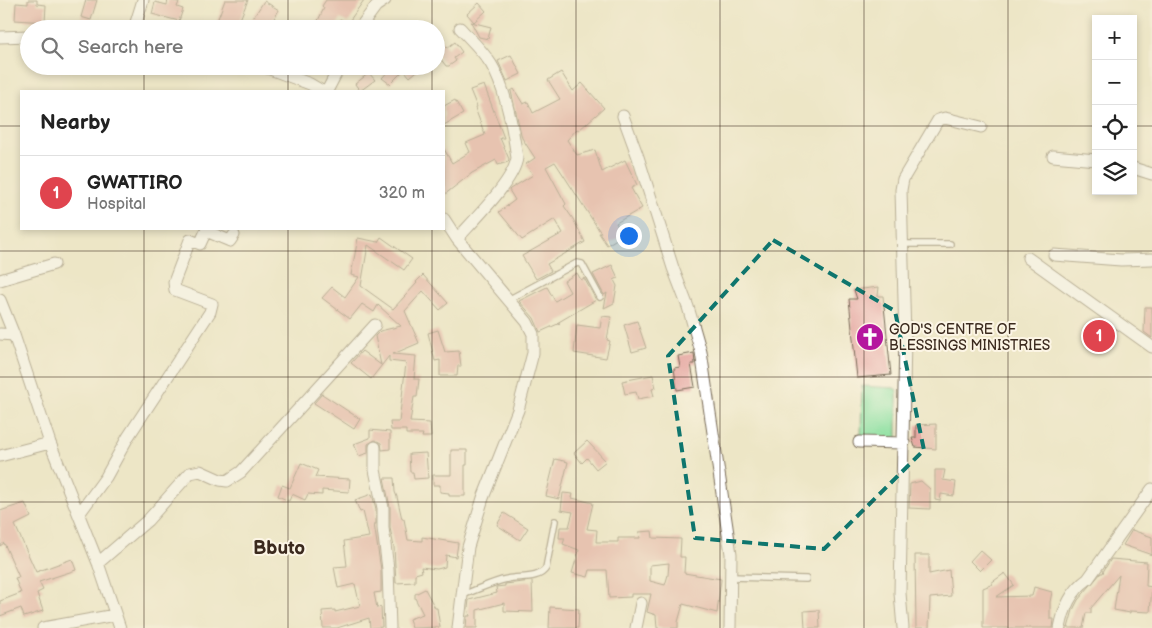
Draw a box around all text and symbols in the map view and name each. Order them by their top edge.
map controls [1092,15,1137,195]
button: + [1092,15,1137,60]
search box [20,20,445,75]
icon: search [38,34,66,62]
text: Search here [78,36,183,59]
button: − [1092,60,1137,105]
button: locate [1092,105,1137,150]
text: Nearby [40,110,110,135]
button: layers [1092,150,1137,195]
text: GWATTIRO [87,172,182,195]
text: 1 [53,184,59,203]
text: 320 m [379,184,425,203]
text: Hospital [87,195,146,214]
your location [616,223,642,249]
pin: 1 [1083,317,1115,355]
place label: GOD'S CENTRE OF BLESSINGS MINISTRIES [889,321,1050,354]
church icon: GOD'S CENTRE OF BLESSINGS MINISTRIES [855,322,885,352]
district label: Bbuto [253,537,305,560]

